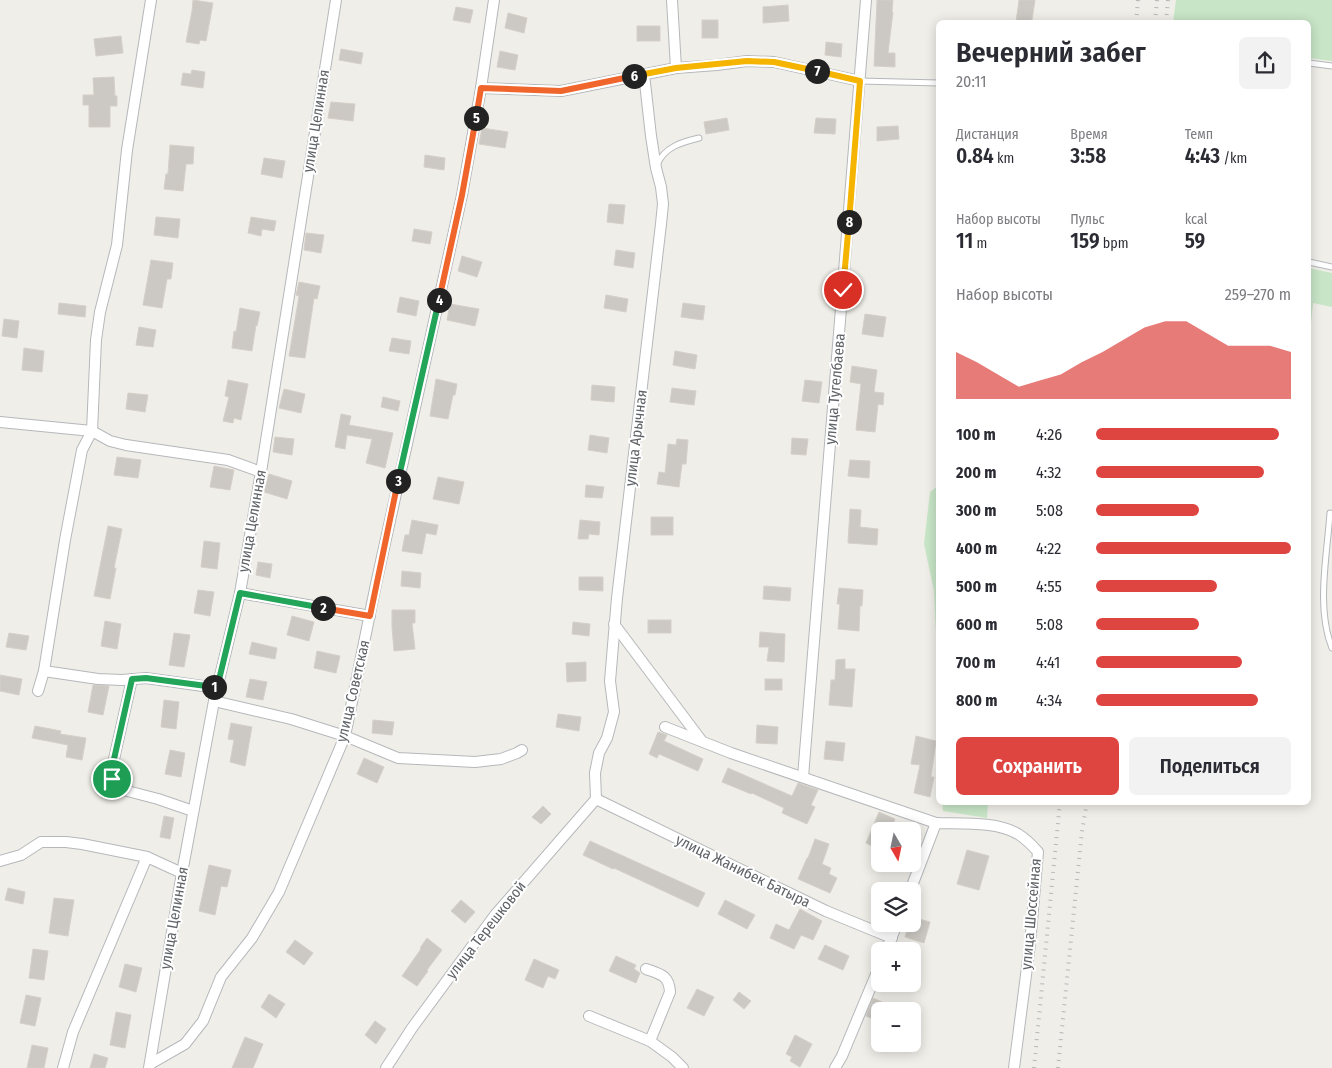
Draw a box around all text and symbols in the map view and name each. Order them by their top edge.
text: Вечерний забег [956,36,1146,69]
button: share [1239,37,1291,89]
pin: 7 [804,58,830,84]
text: 7 [815,63,820,80]
pin: 6 [622,64,646,88]
street label: улица Целинная [299,68,333,174]
text: 6 [631,68,638,85]
text: 20:11 [956,72,986,91]
pin: 5 [464,106,488,130]
text: 5 [473,110,480,127]
text: Дистанция [956,126,1019,143]
text: Время [1070,126,1108,143]
text: Темп [1185,126,1213,143]
text: 0.84 [956,143,994,169]
text: 3:58 [1070,143,1106,169]
text: 4:43 [1185,143,1220,169]
text: km [994,150,1014,167]
text: /km [1220,150,1247,167]
pin: 8 [836,210,862,234]
text: Набор высоты [956,211,1041,228]
text: Пульс [1070,211,1105,228]
text: kcal [1185,211,1207,228]
text: 8 [846,214,853,231]
text: 11 [956,228,973,254]
text: 159 [1070,228,1100,254]
text: 59 [1185,228,1205,254]
text: m [973,235,987,252]
text: bpm [1100,235,1129,252]
pin [822,269,864,311]
icon: check [829,276,857,304]
text: Набор высоты [956,285,1053,304]
text: 259–270 m [1225,285,1291,304]
pin: 4 [426,288,452,312]
text: 4 [436,292,443,309]
street label: улица Тугелбаева [821,333,849,445]
street label: улица Арычная [621,389,651,487]
text: 100 m [956,425,996,444]
text: 4:26 [1036,425,1062,444]
text: 200 m [956,463,996,482]
text: 4:32 [1036,463,1061,482]
street label: улица Целинная [234,468,270,574]
pin: 3 [386,468,410,494]
text: 3 [395,473,402,490]
text: 300 m [956,501,997,520]
text: 5:08 [1036,501,1063,520]
text: 400 m [956,539,997,558]
text: 4:22 [1036,539,1061,558]
text: 500 m [956,577,997,596]
text: 4:55 [1036,577,1062,596]
pin: 2 [310,596,336,620]
text: 2 [320,600,327,617]
text: 600 m [956,615,997,634]
text: 5:08 [1036,615,1063,634]
street label: улица Советская [332,638,374,744]
text: 700 m [956,653,996,672]
text: 4:41 [1036,653,1060,672]
pin: 1 [202,674,226,700]
text: 1 [212,679,217,696]
text: 800 m [956,691,997,710]
text: 4:34 [1036,691,1062,710]
button: Сохранить [956,737,1119,795]
button: Поделиться [1129,737,1291,795]
pin [91,758,133,800]
icon: arrive [98,765,126,793]
north arrow [871,822,921,872]
map controls [871,822,921,1052]
street label: улица Жанибек Батыра [673,831,813,911]
street label: улица Шоссейная [1017,857,1045,971]
street label: улица Целинная [156,865,192,971]
street label: улица Терешковой [442,878,530,982]
button: layers [871,882,921,932]
button: + [871,942,921,992]
button: − [871,1002,921,1052]

